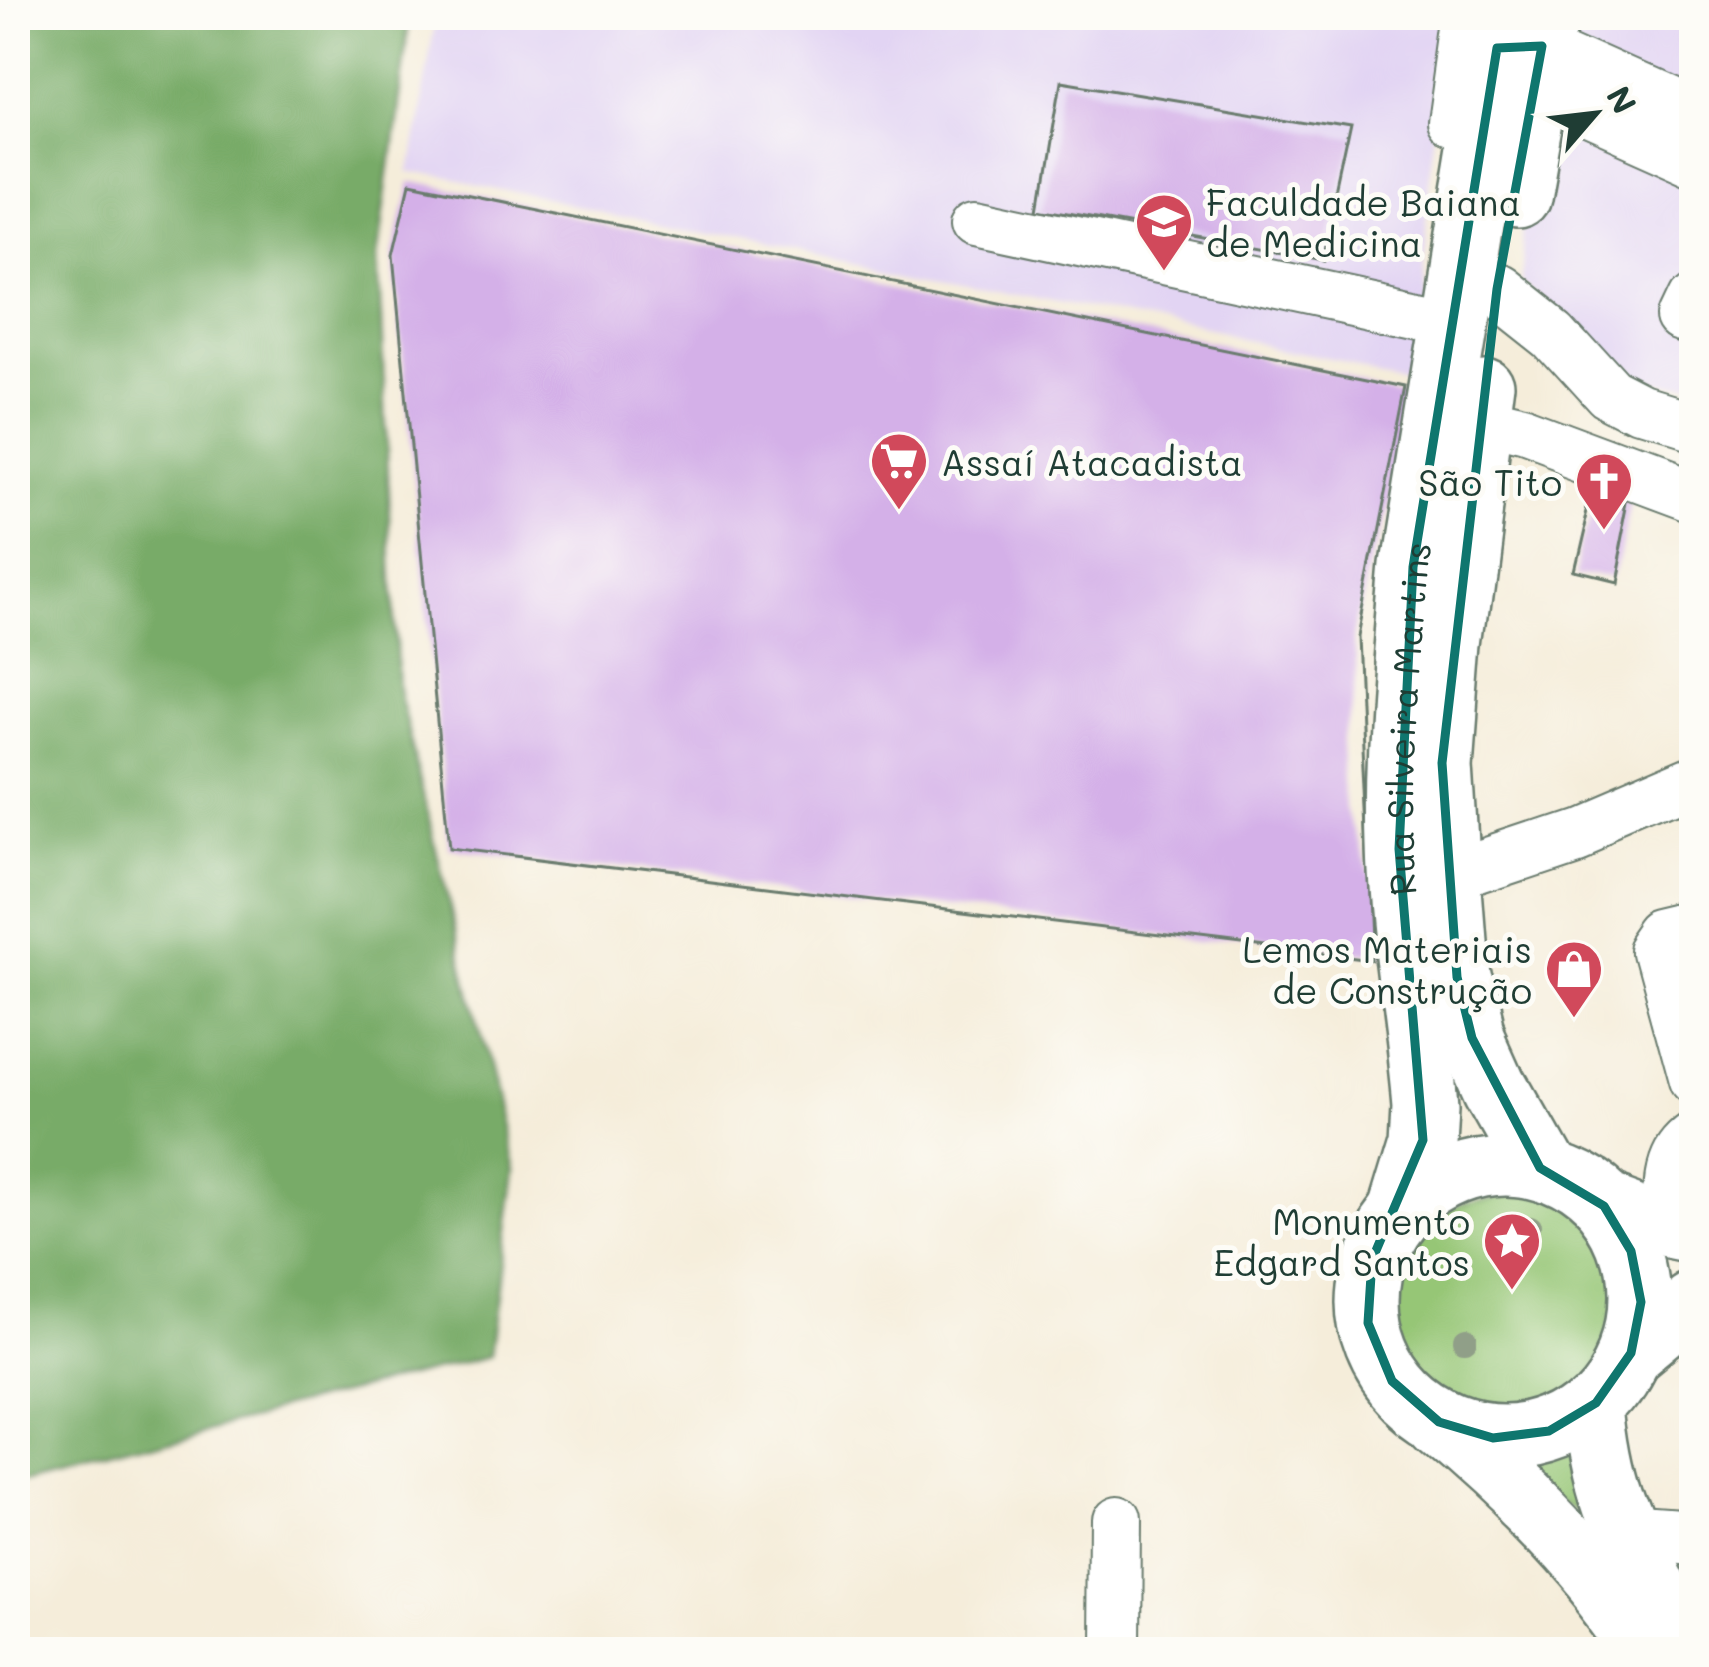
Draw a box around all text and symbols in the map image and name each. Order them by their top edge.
north arrow [1535,54,1655,174]
text: N [1598,78,1648,120]
place label: Faculdade Baiana de Medicina [1206,178,1521,266]
school or university icon: Faculdade Baiana de Medicina [1133,191,1195,273]
supermarket icon: Assaí Atacadista [868,430,930,512]
place label: Assaí Atacadista [941,438,1243,485]
church icon: São Tito [1573,450,1635,532]
place label: São Tito [1418,458,1562,505]
street label: Rua Silveira Martins [1375,538,1440,898]
place label: Lemos Materiais de Construção [1242,925,1532,1013]
shop icon: Lemos Materiais de Construção [1543,938,1605,1020]
place label: Monumento Edgard Santos [1213,1197,1470,1285]
place icon: Monumento Edgard Santos [1481,1210,1543,1292]

